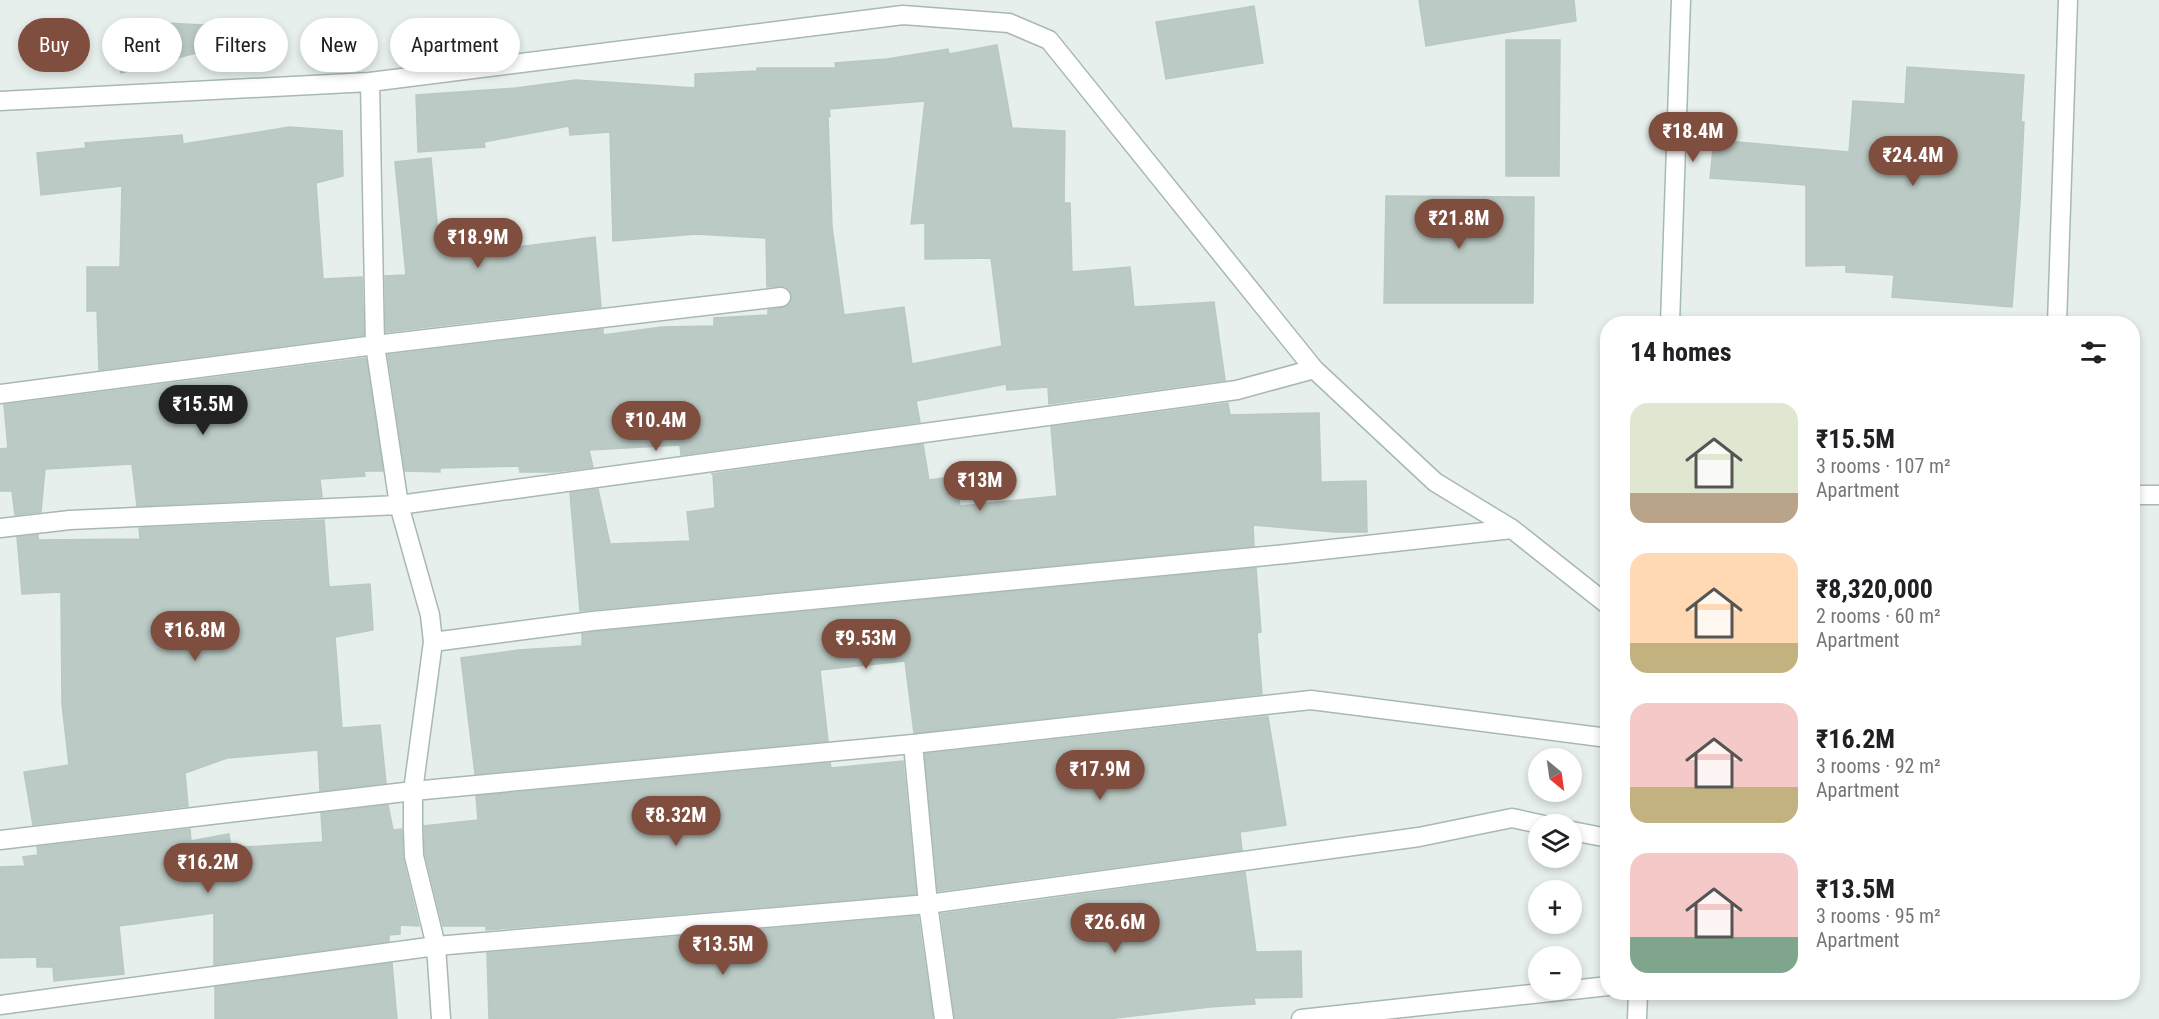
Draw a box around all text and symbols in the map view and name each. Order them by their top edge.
chip: Buy [18,18,90,72]
chip: Rent [102,18,182,72]
chip: Filters [194,18,288,72]
chip: New [300,18,378,72]
chip: Apartment [390,18,520,72]
pin: ₹18.4M [1644,112,1742,163]
text: ₹18.4M [1663,119,1723,143]
pin: ₹24.4M [1864,136,1962,187]
text: ₹24.4M [1883,143,1943,167]
pin: ₹21.8M [1410,199,1508,250]
text: ₹21.8M [1429,206,1489,230]
pin: ₹18.9M [429,218,527,269]
text: ₹18.9M [448,225,508,249]
icon: filters [2077,336,2110,369]
text: 14 homes [1630,337,1732,367]
pin: ₹15.5M [154,385,252,436]
text: ₹15.5M [173,392,233,416]
pin: ₹10.4M [607,401,705,452]
text: ₹10.4M [626,408,686,432]
text: ₹15.5M [1816,424,1895,454]
icon: home [1678,427,1750,499]
text: 3 rooms · 107 m² [1816,454,1951,478]
pin: ₹13M [944,461,1016,512]
text: ₹13M [958,468,1002,492]
text: Apartment [1816,478,1900,502]
text: ₹8,320,000 [1816,574,1933,604]
icon: home [1678,577,1750,649]
text: 2 rooms · 60 m² [1816,604,1941,628]
pin: ₹16.8M [146,611,244,662]
text: ₹16.8M [165,618,225,642]
pin: ₹9.53M [817,619,915,670]
text: ₹9.53M [836,626,896,650]
text: Apartment [1816,628,1900,652]
text: ₹16.2M [1816,724,1895,754]
icon: home [1678,727,1750,799]
north arrow [1528,748,1582,802]
map controls [1528,748,1582,1000]
pin: ₹17.9M [1051,750,1149,801]
text: 3 rooms · 92 m² [1816,754,1941,778]
text: ₹17.9M [1070,757,1130,781]
text: Apartment [1816,778,1900,802]
pin: ₹8.32M [627,796,725,847]
text: ₹8.32M [646,803,706,827]
button: layers [1528,814,1582,868]
pin: ₹16.2M [159,843,257,894]
text: ₹16.2M [178,850,238,874]
text: ₹13.5M [1816,874,1895,904]
icon: home [1678,877,1750,949]
button: + [1528,880,1582,934]
pin: ₹26.6M [1066,903,1164,954]
text: 3 rooms · 95 m² [1816,904,1941,928]
text: ₹26.6M [1085,910,1145,934]
pin: ₹13.5M [674,925,772,976]
text: Apartment [1816,928,1900,952]
text: ₹13.5M [693,932,753,956]
button: − [1528,946,1582,1000]

